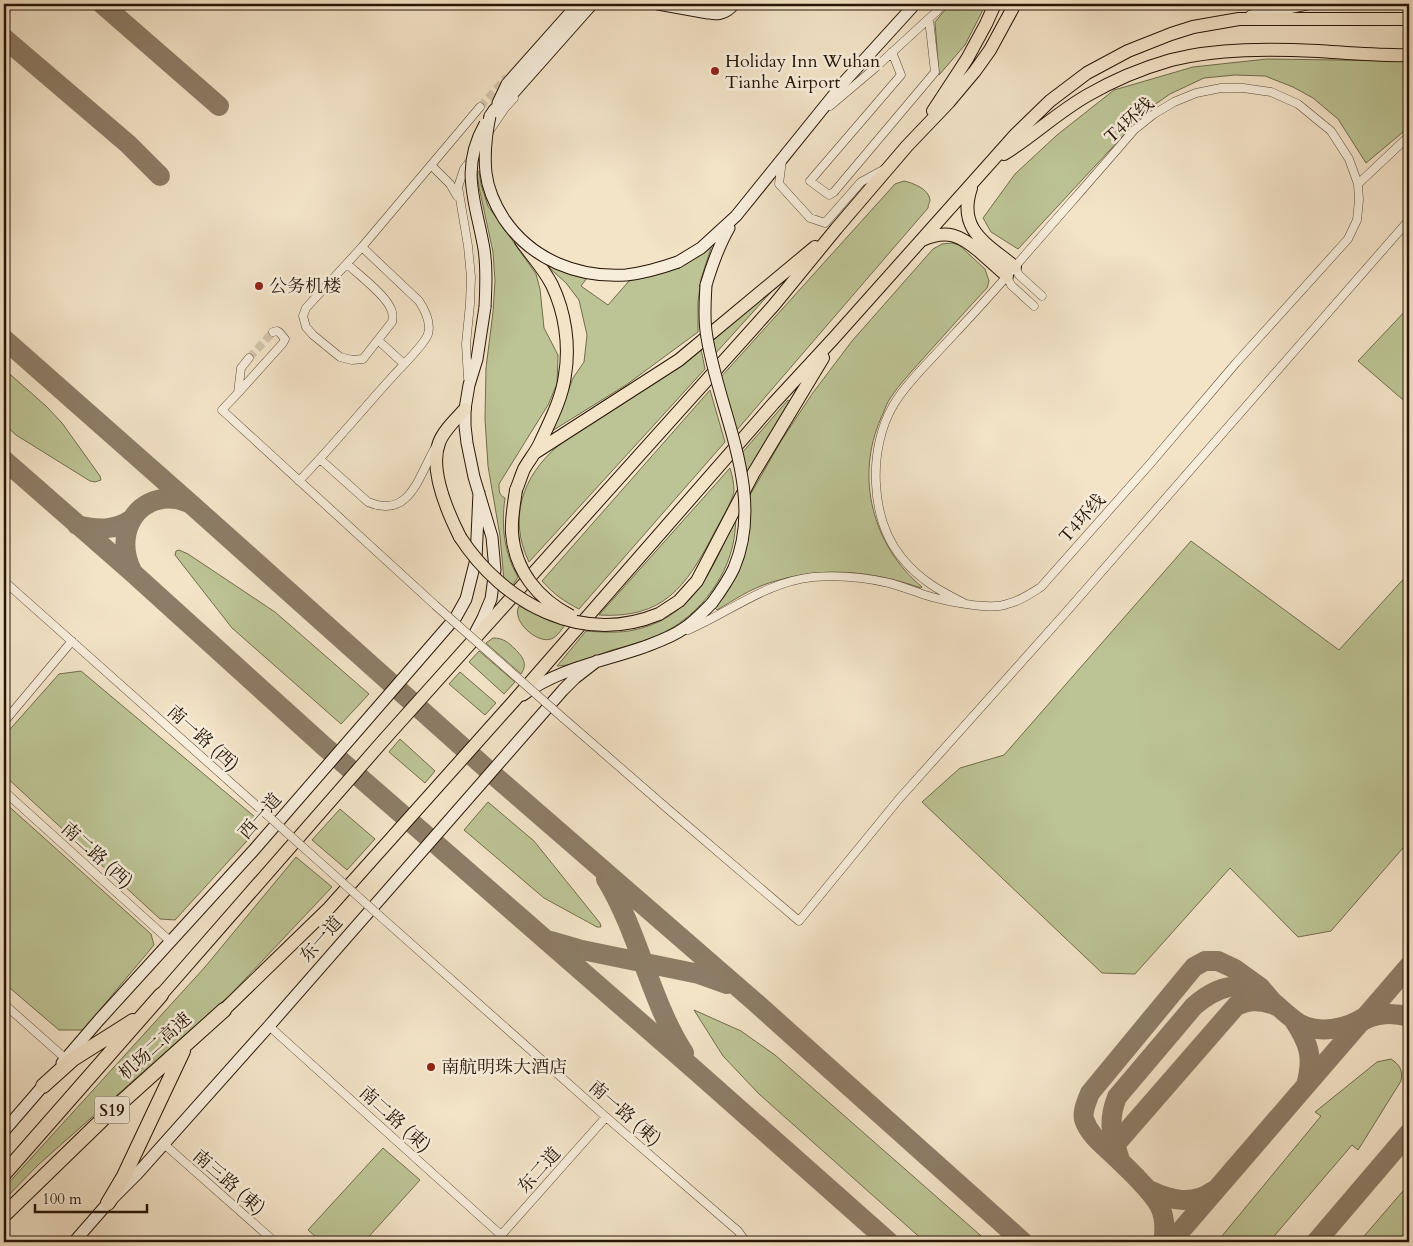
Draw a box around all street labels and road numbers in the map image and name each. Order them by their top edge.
street label: T4环线 [1099,92,1159,149]
street label: T4环线 [1054,488,1111,548]
street label: 南一路 (西) [162,700,244,777]
street label: 西一道 [233,788,288,845]
street label: 南二路 (西) [56,817,138,894]
street label: 东一道 [294,911,349,968]
street label: 机场二高速 [114,1007,197,1086]
street label: 南一路 (東) [583,1075,666,1152]
street label: 南二路 (東) [354,1081,436,1158]
road number: S19 [94,1096,130,1124]
street label: 东二道 [512,1142,567,1199]
street label: 南三路 (東) [187,1144,270,1221]

